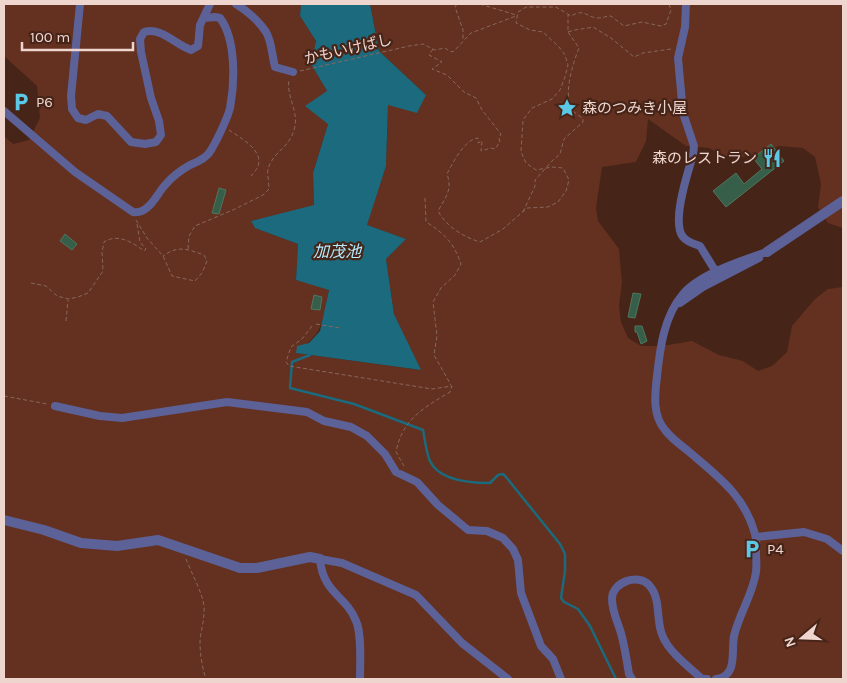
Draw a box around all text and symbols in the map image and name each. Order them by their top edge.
scale bar [22,20,134,52]
text: 100 m [30,28,70,46]
street label: かもいけばし [302,30,394,68]
parking icon: P6 [10,91,32,113]
place label: P6 [36,93,53,111]
place icon: 森のつみき小屋 [556,97,578,119]
place label: 森のつみき小屋 [582,99,687,117]
restaurant icon: 森のレストラン [761,147,783,169]
place label: 森のレストラン [652,149,757,167]
water label: 加茂池 [313,242,363,261]
parking icon: P4 [741,538,763,560]
place label: P4 [767,540,784,558]
north arrow [777,613,827,663]
text: N [781,635,800,650]

